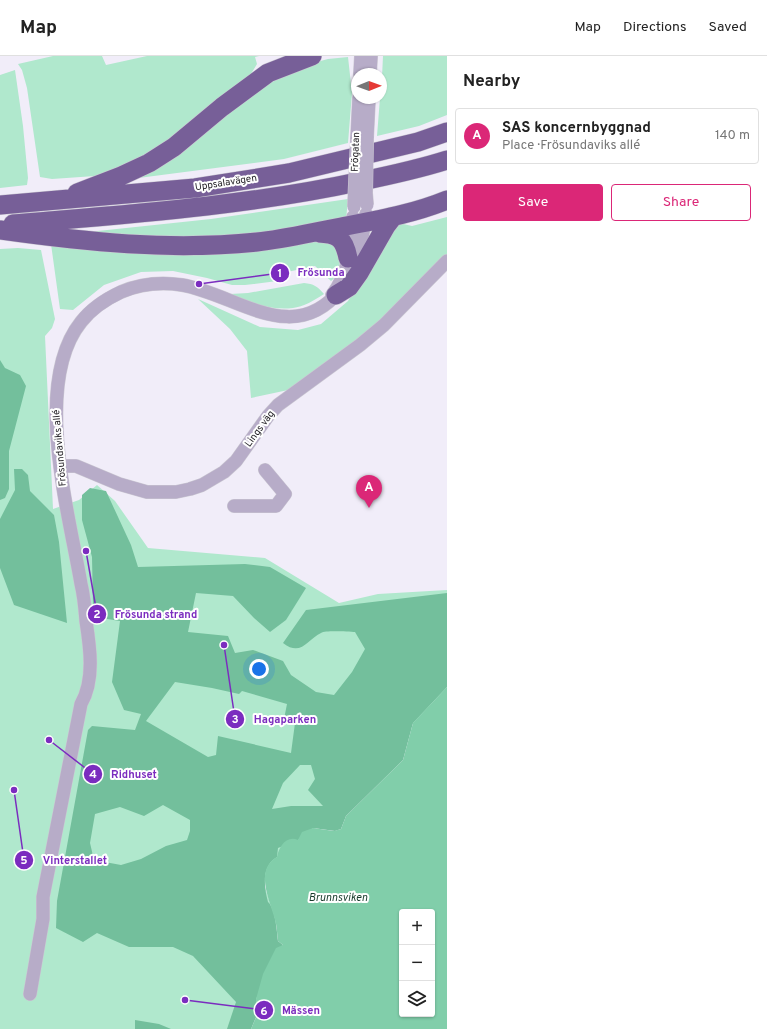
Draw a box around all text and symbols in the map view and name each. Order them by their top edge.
text: Map [20,16,57,40]
text: Map [575,19,601,36]
text: Directions [623,19,687,36]
text: Saved [709,19,747,36]
north arrow [351,68,387,104]
text: Nearby [463,71,520,93]
text: SAS koncernbyggnad [502,119,651,138]
text: A [472,128,482,144]
text: 140 m [715,128,750,144]
street label: Frögatan [349,132,363,172]
text: Place · Frösundaviks allé [502,138,640,154]
street label: Uppsalavägen [194,172,258,194]
button: Save [463,184,603,221]
button: Share [611,184,751,221]
callout: Frösunda [270,261,353,284]
text: 1 [278,266,282,282]
text: Frösunda [297,266,345,280]
street label: Lings väg [242,408,278,450]
street label: Frösundaviks allé [50,409,70,487]
pin: A [356,475,382,508]
callout: Frösunda strand [87,603,205,626]
text: 2 [93,607,101,623]
text: Frösunda strand [115,608,197,622]
your location [249,659,269,679]
callout: Hagaparken [225,707,324,730]
text: 3 [231,712,239,728]
text: Hagaparken [254,713,316,727]
callout: Ridhuset [83,762,165,785]
text: 4 [89,767,97,783]
text: Ridhuset [111,768,157,782]
callout: Vinterstallet [14,849,115,872]
text: 5 [20,853,28,869]
text: Vinterstallet [43,854,107,868]
water label: Brunnsviken [309,891,367,905]
map controls [399,909,435,1017]
button: + [399,909,435,945]
button: − [399,945,435,981]
button: layers [399,981,435,1017]
callout: Mässen [254,999,328,1022]
text: 6 [260,1004,268,1020]
text: Mässen [282,1004,320,1018]

